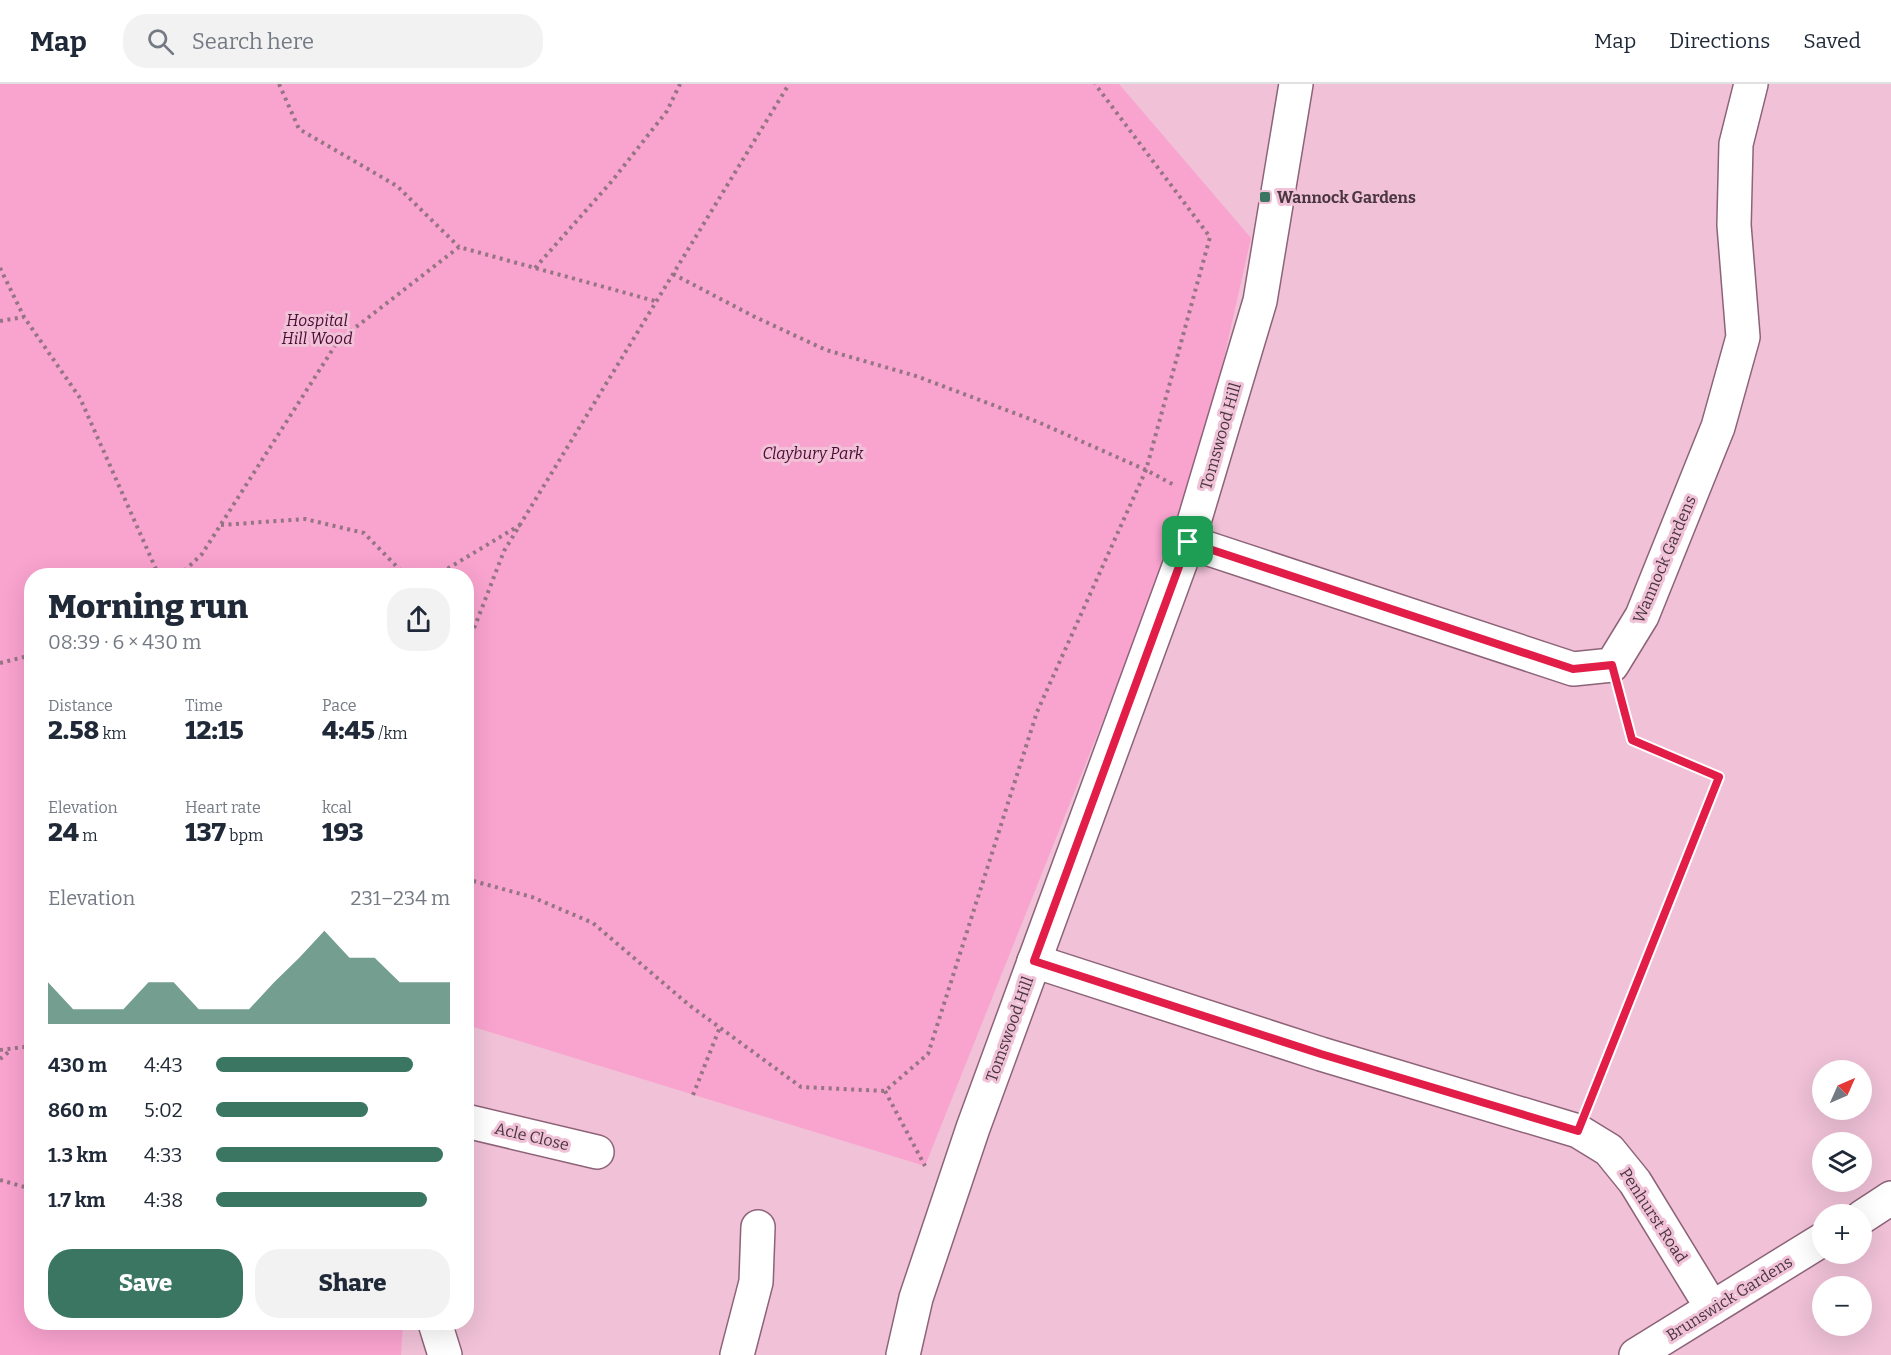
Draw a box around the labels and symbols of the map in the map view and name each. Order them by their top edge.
place label: Wannock Gardens [1277,188,1416,207]
marker: Wannock Gardens [1258,190,1272,204]
park label: Hospital Hill Wood [281,311,353,348]
street label: Tomswood Hill [1196,380,1245,492]
park label: Claybury Park [763,444,864,463]
street label: Wannock Gardens [1629,493,1700,626]
pin [1162,516,1213,567]
street label: Tomswood Hill [982,974,1037,1084]
north arrow [1812,1060,1872,1120]
street label: Acle Close [493,1119,571,1154]
street label: Penhurst Road [1616,1164,1692,1267]
street label: Brunswick Gardens [1663,1252,1796,1345]

